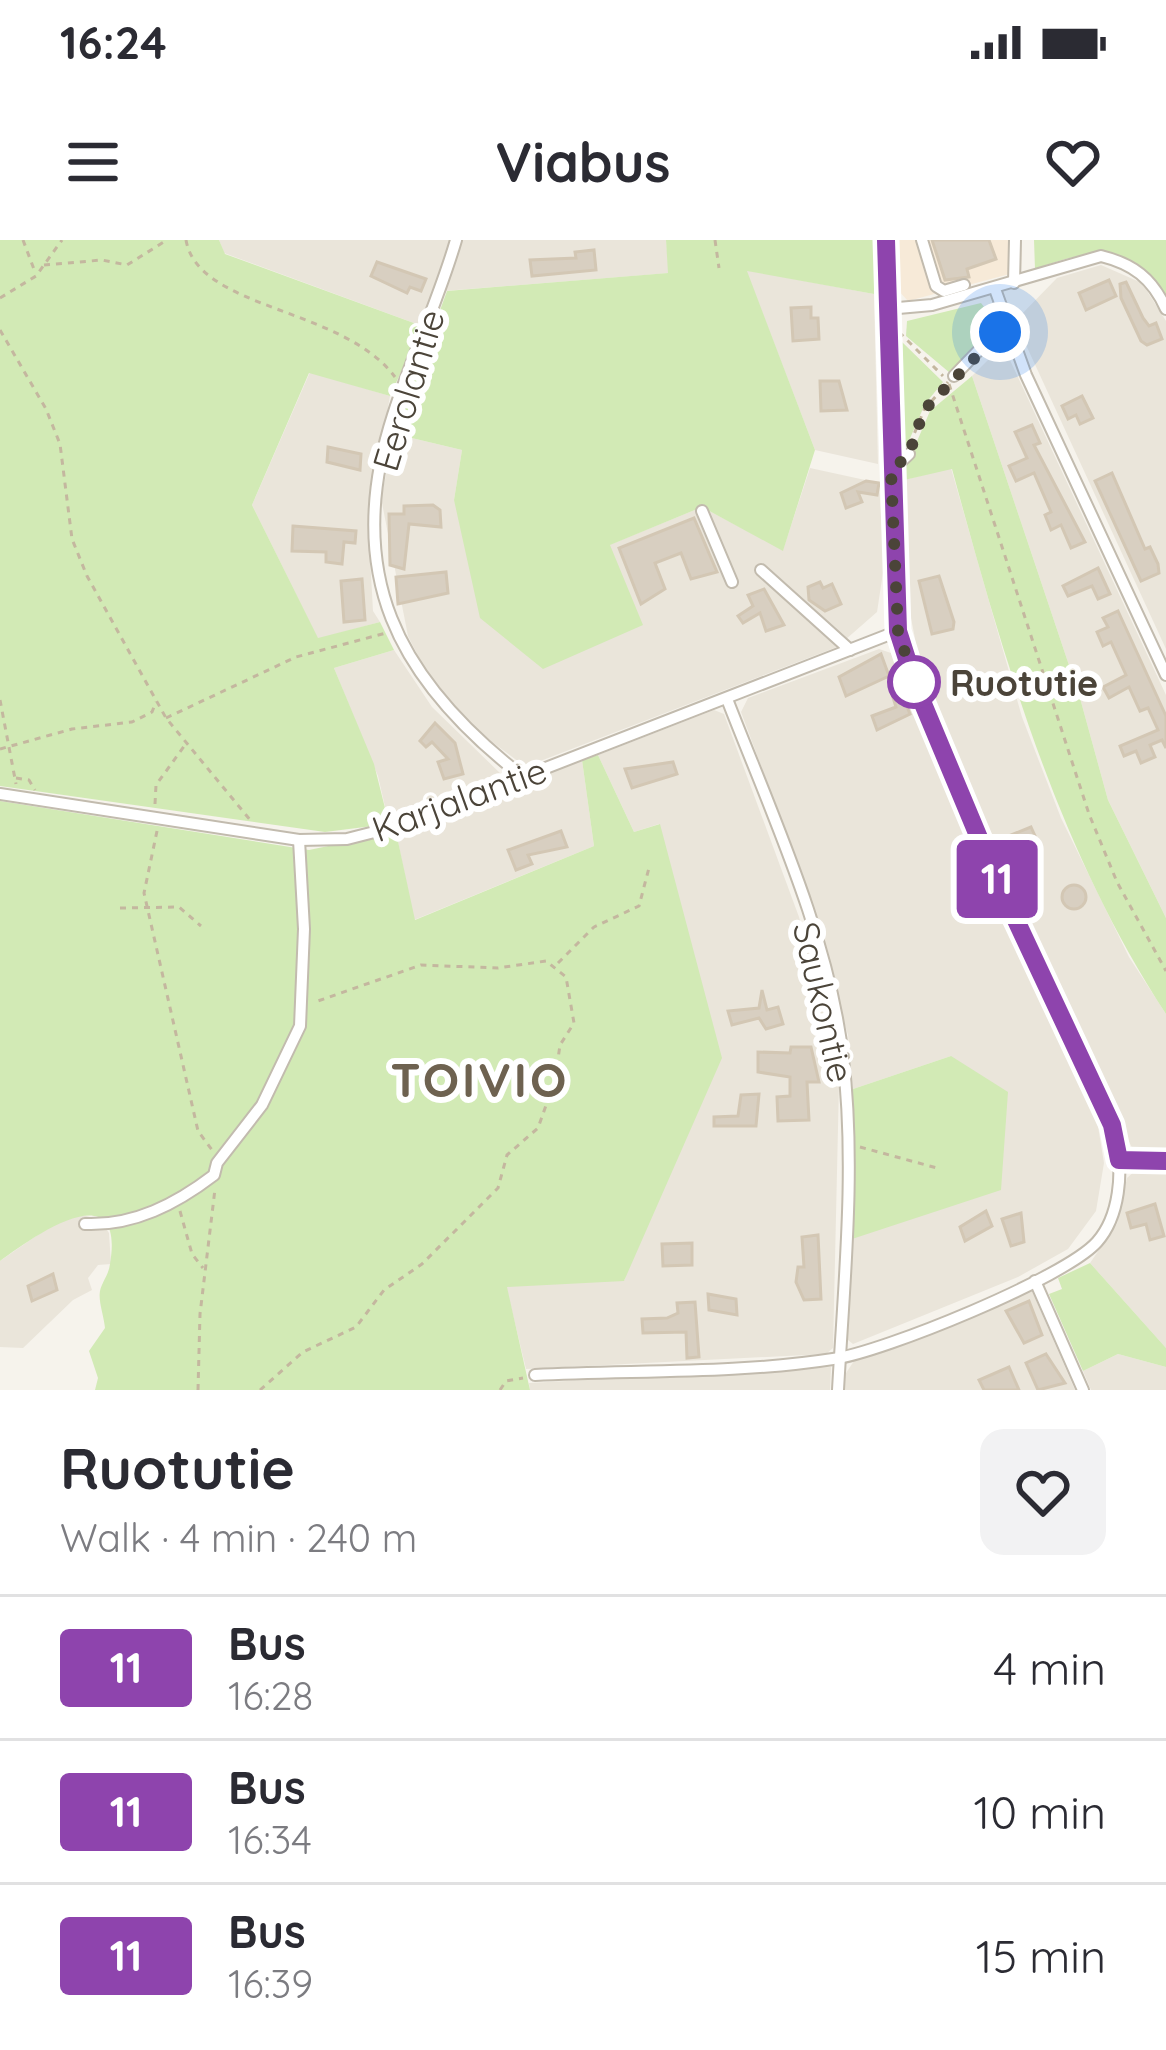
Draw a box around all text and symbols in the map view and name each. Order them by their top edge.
text: 16:24 [60,14,167,70]
text: Viabus [496,128,670,196]
icon: menu [60,129,126,195]
icon: heart [1040,129,1106,195]
your location [970,302,1030,362]
street label: Eerolantie [362,304,454,476]
marker: Ruotutie [889,657,939,707]
place label: Ruotutie [950,660,1098,705]
street label: Karjalantie [366,747,552,851]
line badge: 11 [943,840,1051,918]
text: 11 [981,852,1013,905]
street label: Saukontie [784,917,864,1087]
district label: TOIVIO [391,1049,569,1109]
button: heart [980,1429,1106,1555]
text: Ruotutie [60,1432,295,1503]
text: Walk · 4 min · 240 m [60,1513,417,1562]
text: Bus [228,1615,306,1671]
text: 4 min [993,1640,1106,1696]
text: 11 [110,1641,142,1694]
text: 16:28 [228,1671,313,1720]
text: Bus [228,1759,306,1815]
text: 10 min [974,1784,1106,1840]
text: 11 [110,1785,142,1838]
text: 16:34 [228,1815,312,1864]
text: Bus [228,1903,306,1959]
text: 15 min [976,1928,1106,1984]
text: 11 [110,1929,142,1982]
text: 16:39 [228,1959,313,2008]

